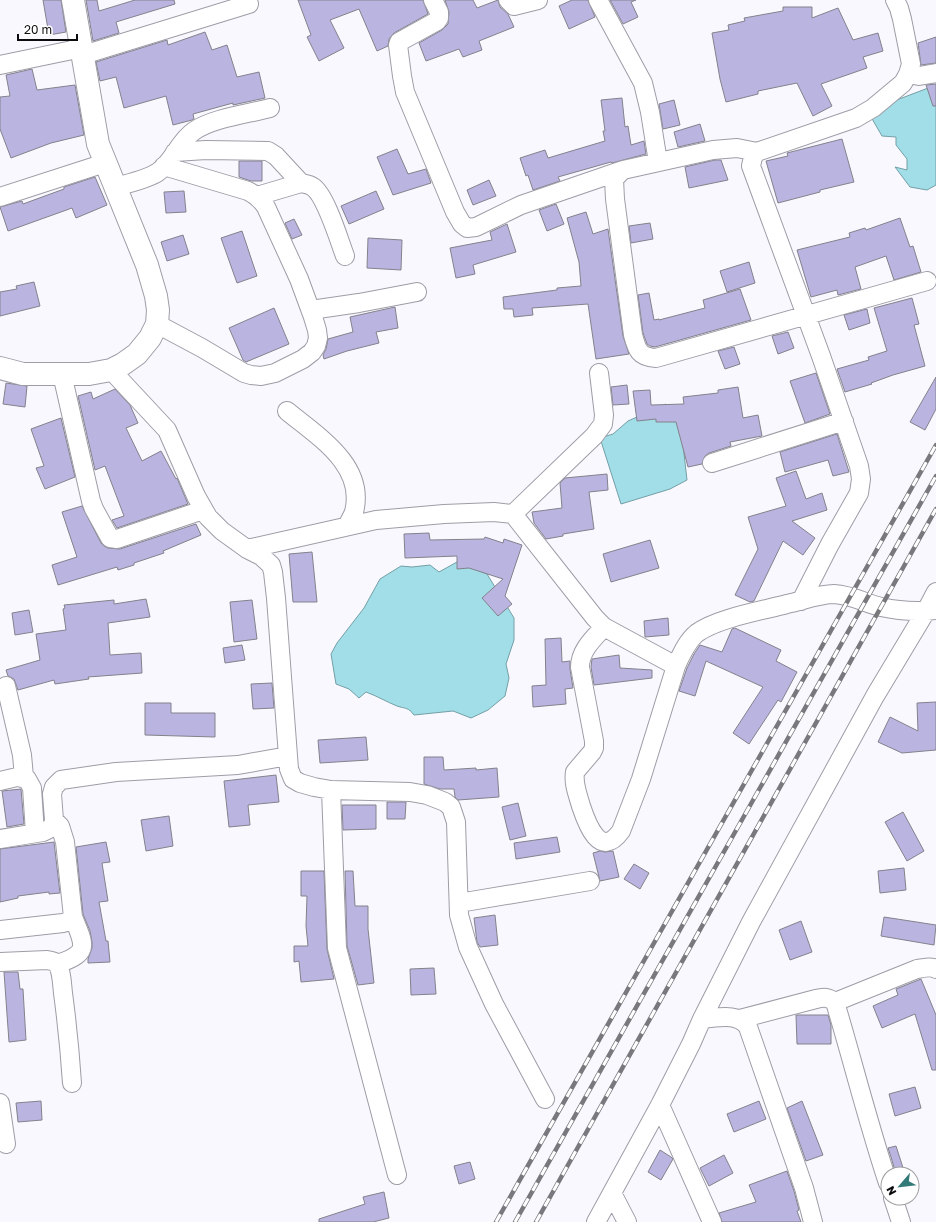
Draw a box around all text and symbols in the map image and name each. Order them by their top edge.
scale bar [18,16,77,42]
text: 20 m [24,22,52,37]
north arrow [880,1166,920,1206]
text: N [883,1184,898,1198]

